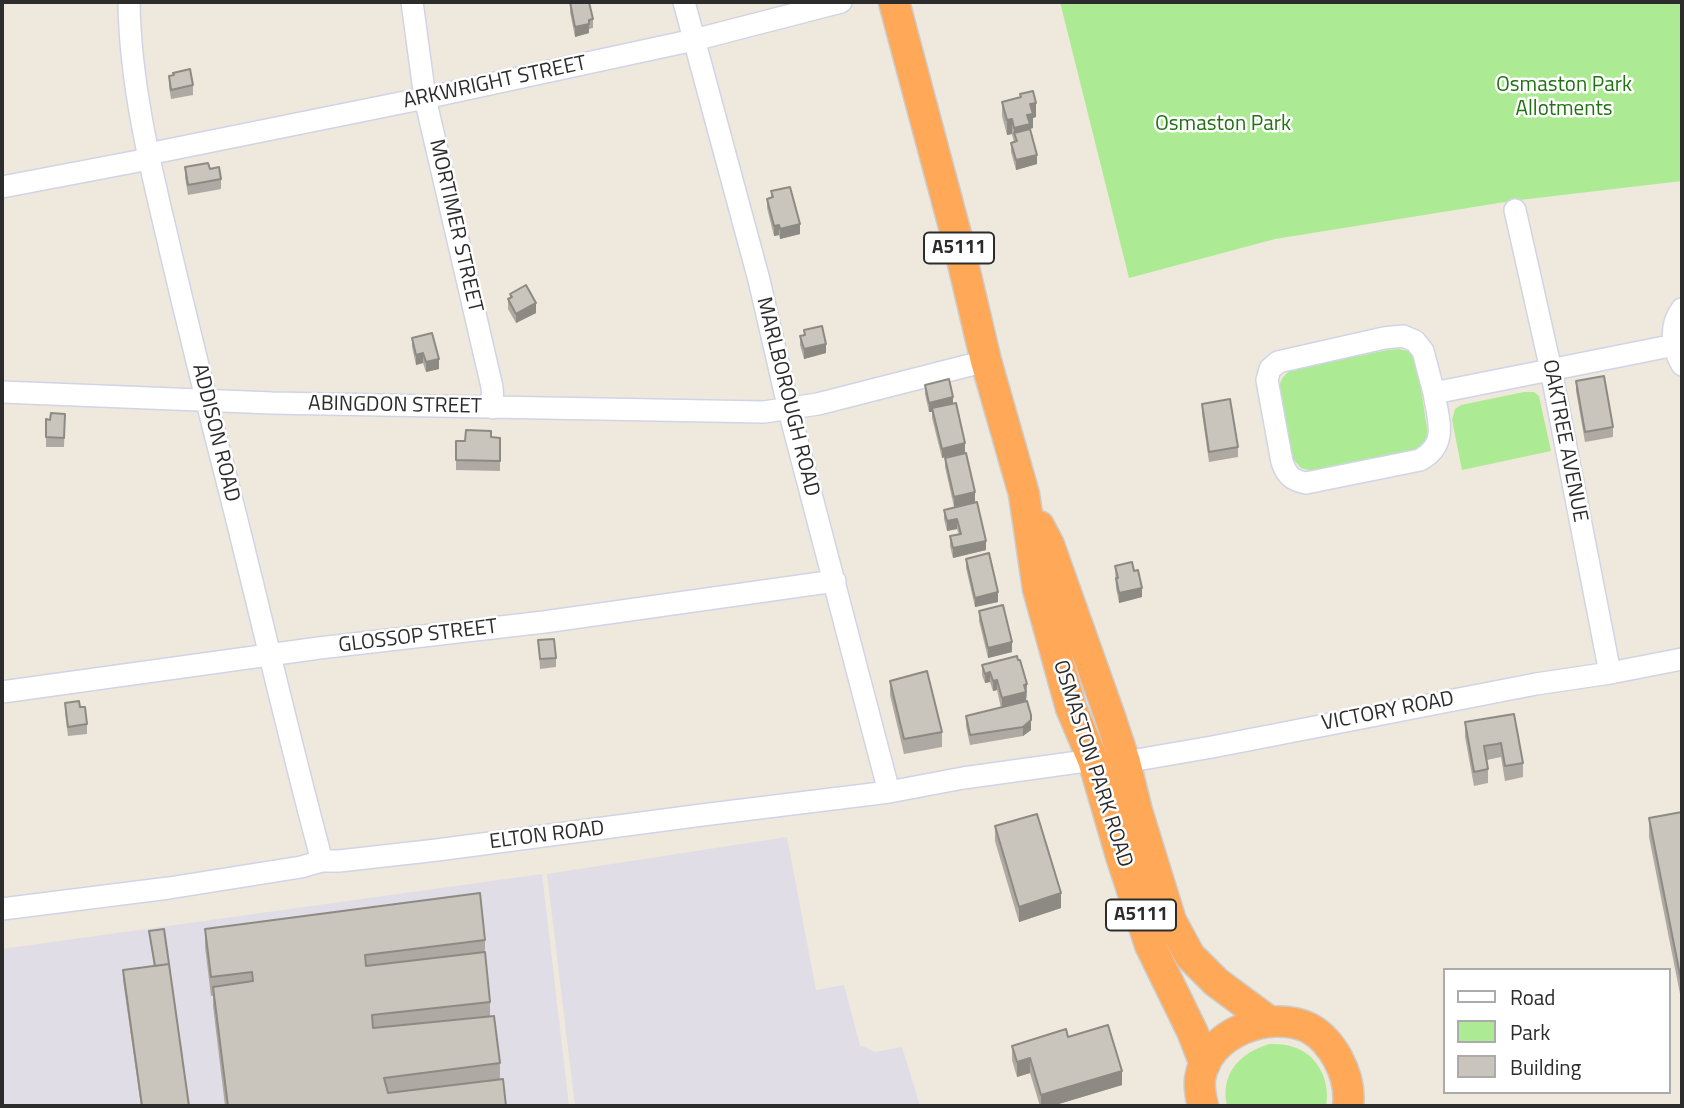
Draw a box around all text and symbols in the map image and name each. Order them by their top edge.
street label: ARKWRIGHT STREET [401,51,589,115]
park label: Osmaston Park Allotments [1496,73,1632,123]
park label: Osmaston Park [1155,112,1291,138]
street label: MORTIMER STREET [423,137,487,315]
road number: A5111 [924,232,994,264]
street label: MARLBOROUGH ROAD [750,295,824,499]
street label: OAKTREE AVENUE [1536,358,1592,524]
street label: ADDISON ROAD [186,361,244,505]
street label: ABINGDON STREET [308,392,482,420]
street label: GLOSSOP STREET [337,615,499,659]
street label: OSMASTON PARK ROAD [1047,657,1137,871]
street label: VICTORY ROAD [1320,687,1456,737]
street label: ELTON ROAD [488,816,606,856]
road number: A5111 [1106,900,1176,931]
legend [1442,968,1670,1094]
text: Road [1510,981,1555,1013]
text: Park [1510,1016,1550,1048]
text: Building [1510,1051,1581,1083]

